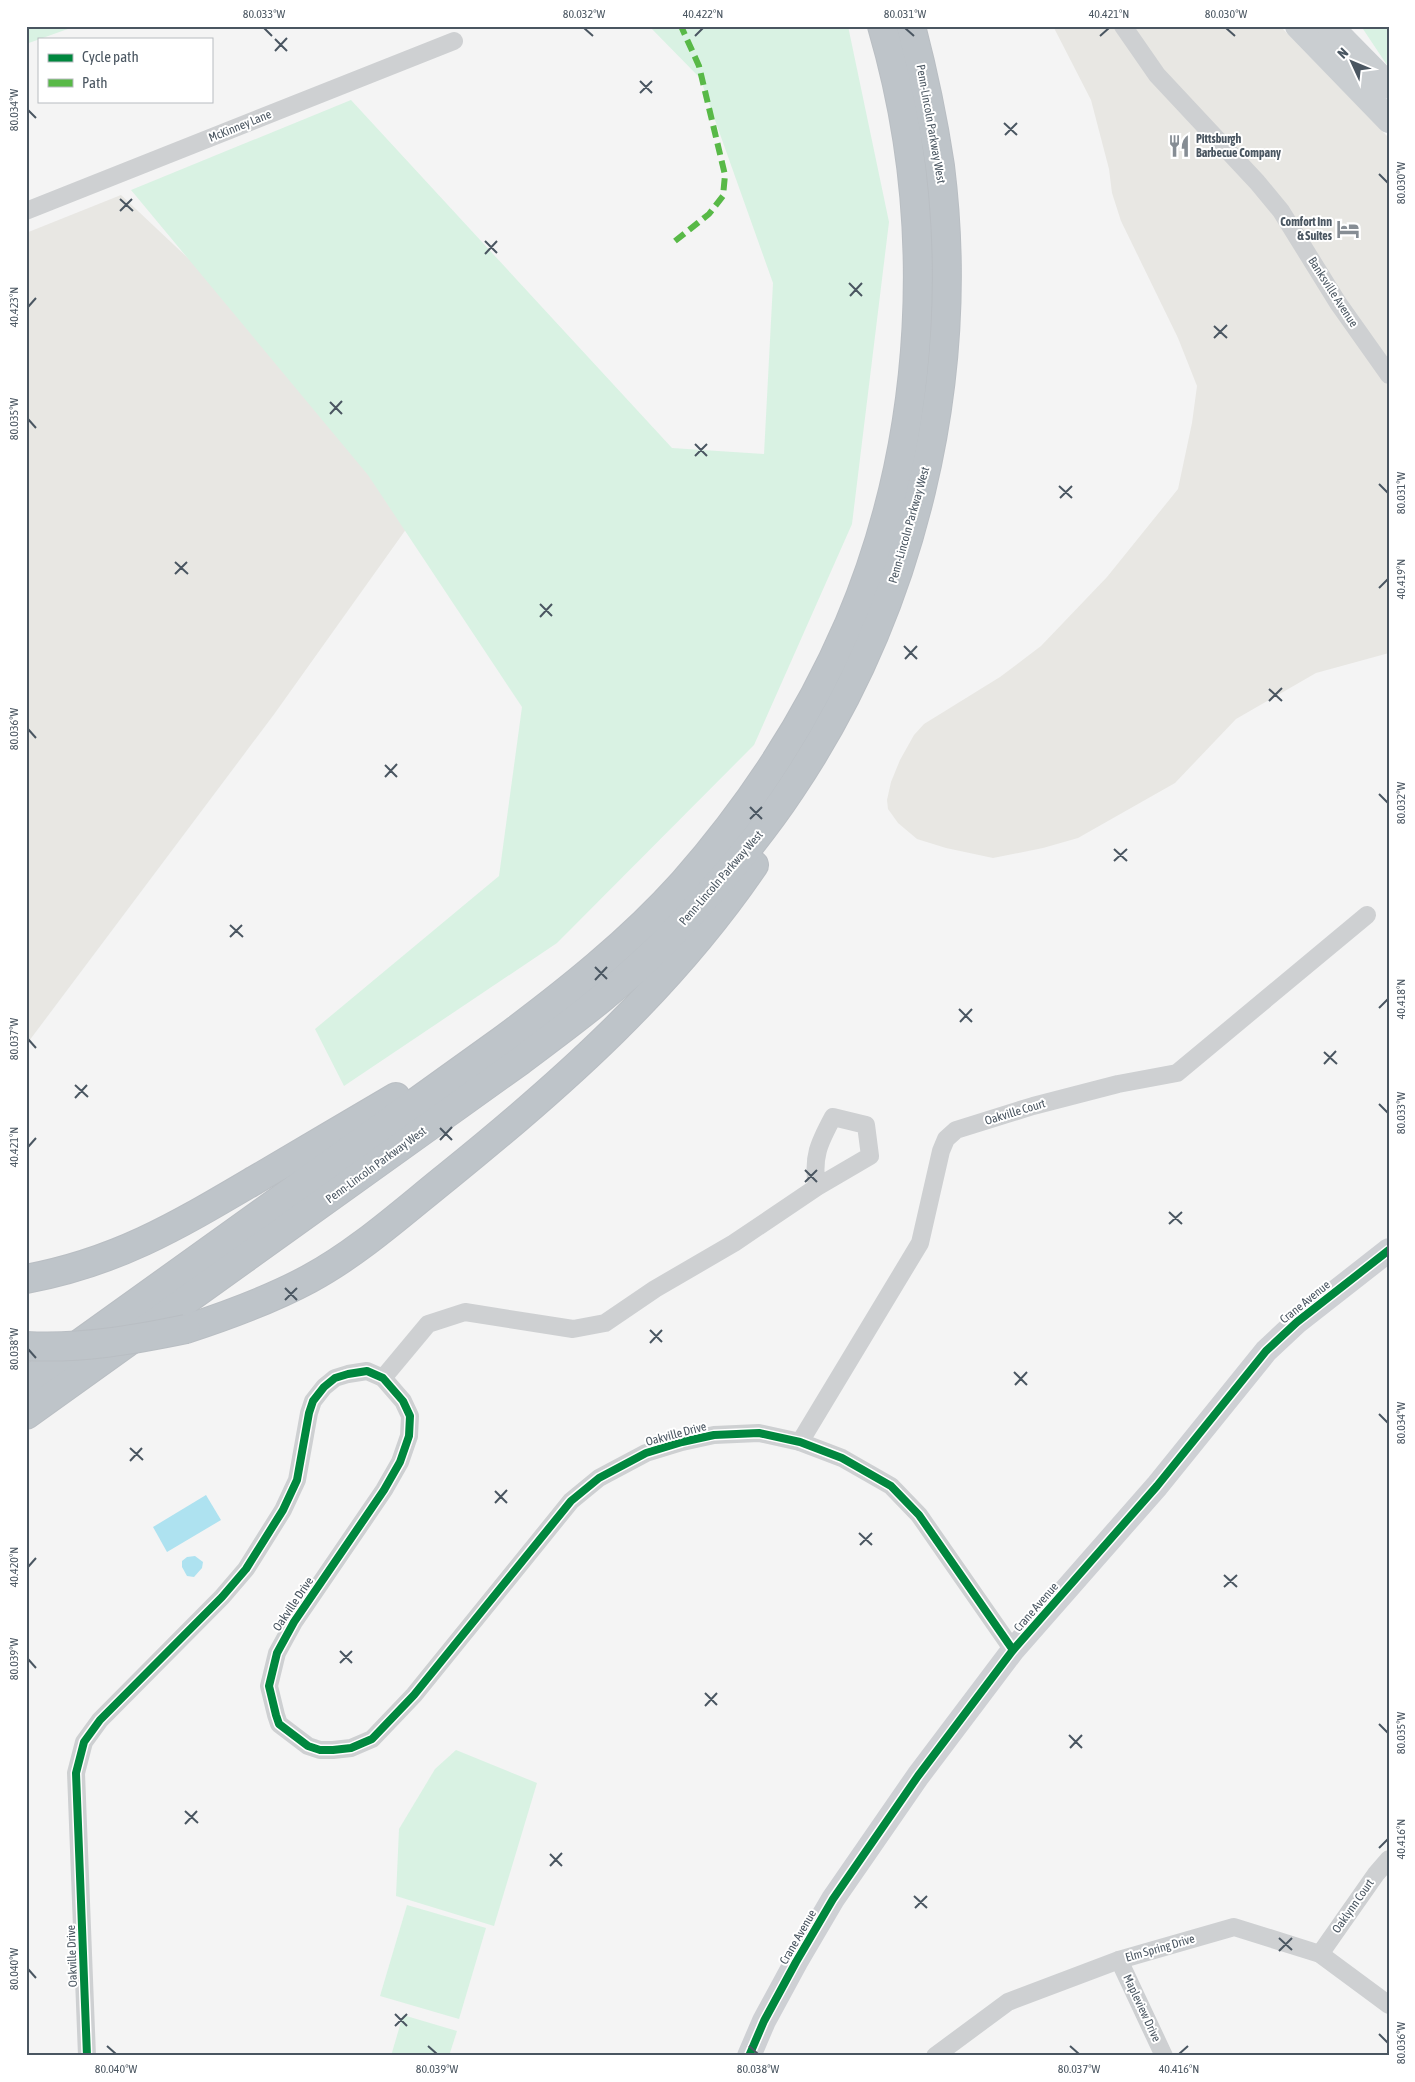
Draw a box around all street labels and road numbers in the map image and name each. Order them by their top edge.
street label: Penn-Lincoln Parkway West [914,63,948,185]
street label: McKinney Lane [207,107,273,145]
street label: Banksville Avenue [1305,254,1361,330]
street label: Penn-Lincoln Parkway West [886,465,932,585]
street label: Penn-Lincoln Parkway West [676,828,766,928]
street label: Oakville Court [983,1096,1048,1128]
street label: Penn-Lincoln Parkway West [323,1124,429,1206]
street label: Crane Avenue [1277,1278,1333,1326]
street label: Oakville Drive [644,1419,708,1449]
street label: Oakville Drive [270,1574,316,1634]
street label: Crane Avenue [1011,1580,1061,1634]
street label: Oaklynn Court [1329,1876,1377,1936]
street label: Crane Avenue [777,1907,819,1967]
street label: Oakville Drive [64,1925,80,1987]
street label: Elm Spring Drive [1124,1931,1196,1965]
street label: Mapleview Drive [1120,1972,1164,2044]

